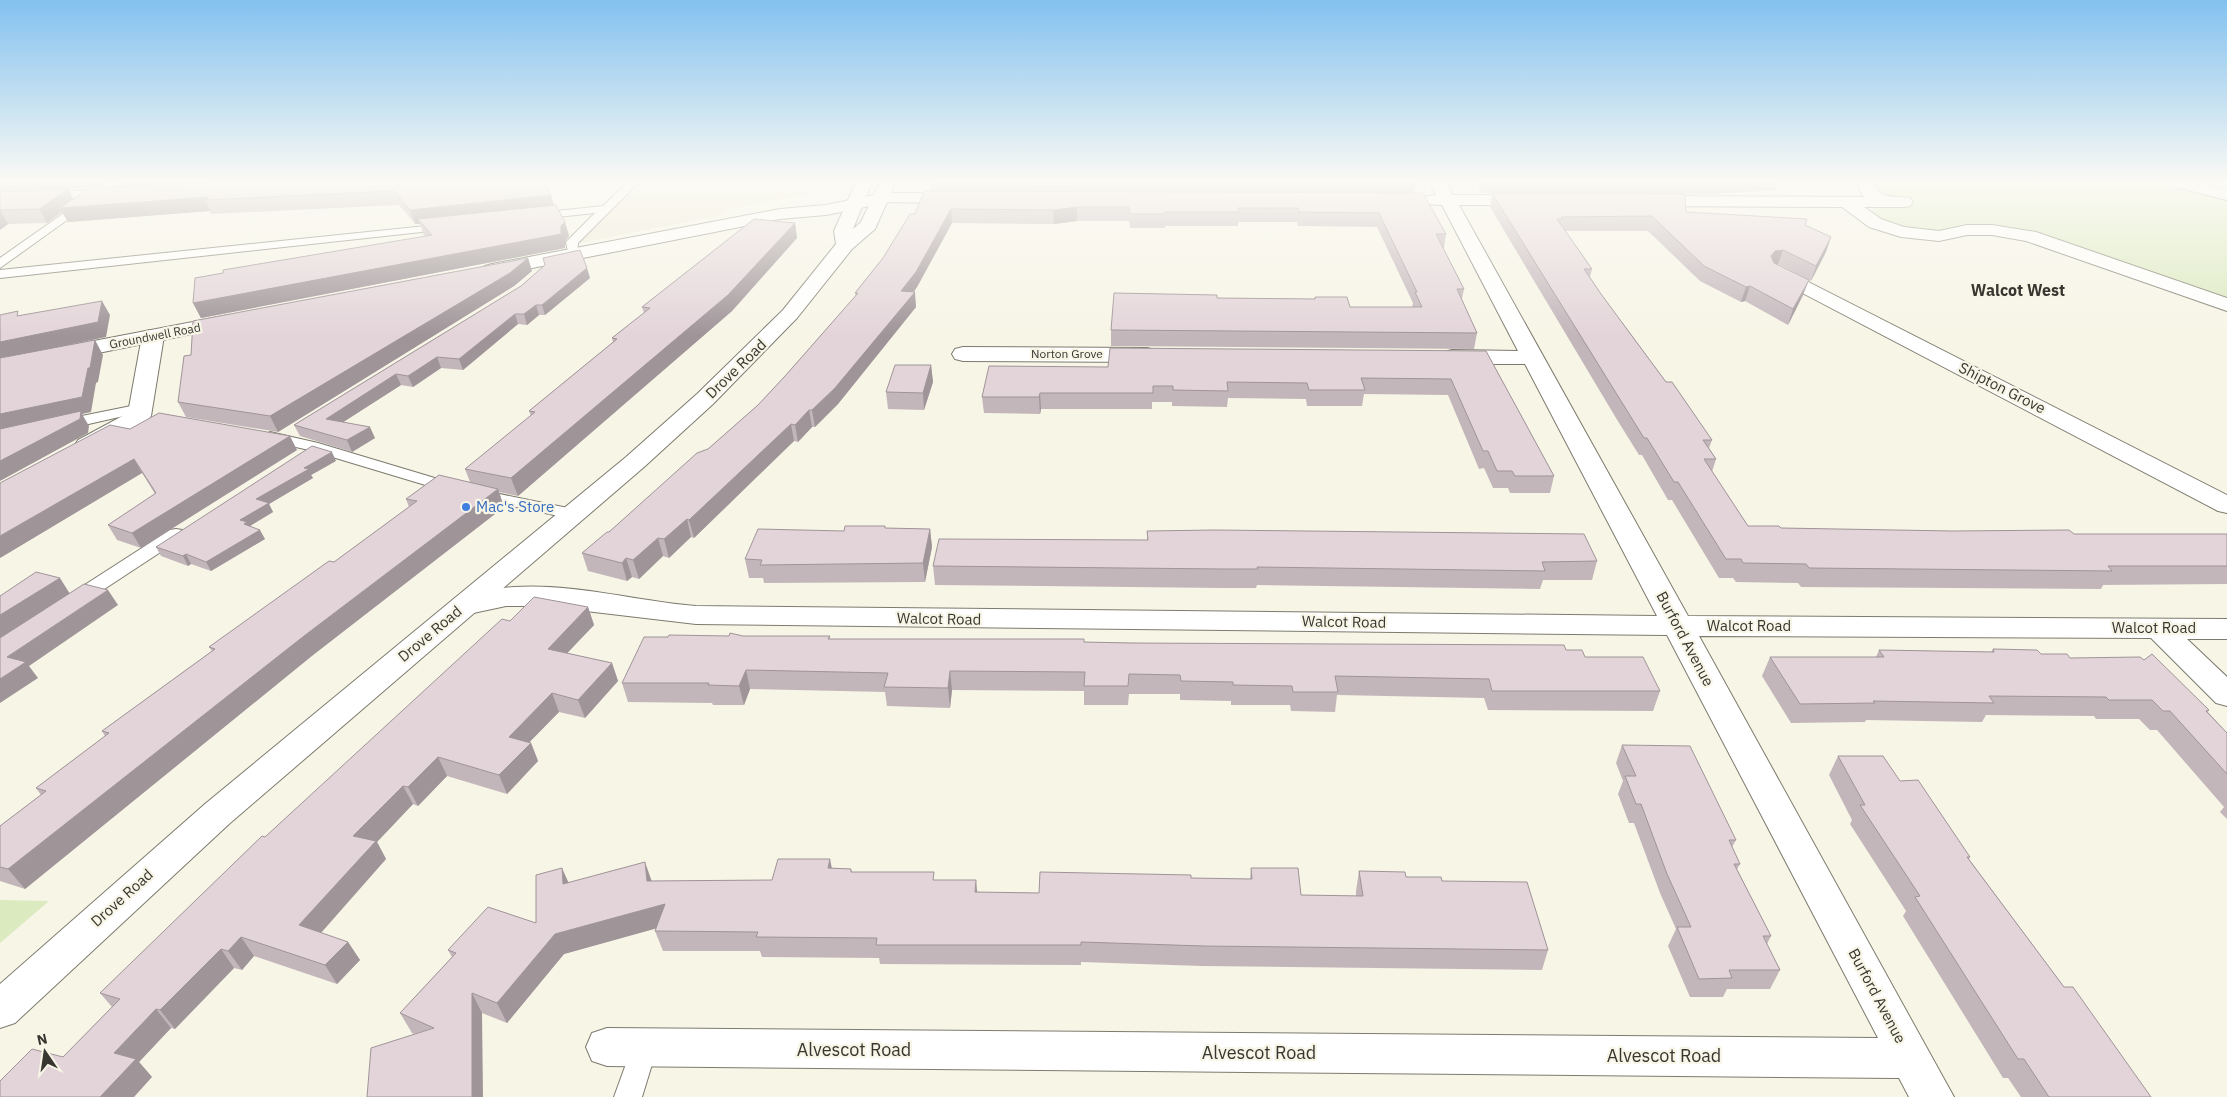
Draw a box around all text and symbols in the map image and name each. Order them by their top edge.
district label: Walcot West [1971,280,2065,300]
street label: Groundwell Road [108,319,202,352]
street label: Drove Road [701,335,770,402]
street label: Norton Grove [1031,346,1103,361]
street label: Shipton Grove [1956,358,2049,418]
place label: Mac's Store [476,497,554,516]
marker: Mac's Store [460,501,472,513]
street label: Burford Avenue [1652,588,1718,690]
street label: Drove Road [394,601,465,666]
street label: Walcot Road [897,608,981,629]
street label: Walcot Road [1302,611,1386,632]
street label: Walcot Road [1707,616,1791,635]
street label: Walcot Road [2112,618,2196,637]
street label: Drove Road [87,865,157,931]
street label: Burford Avenue [1844,945,1910,1047]
north arrow [20,1027,70,1077]
text: N [35,1029,49,1049]
street label: Alvescot Road [797,1038,911,1061]
street label: Alvescot Road [1202,1041,1316,1064]
street label: Alvescot Road [1607,1044,1721,1067]

